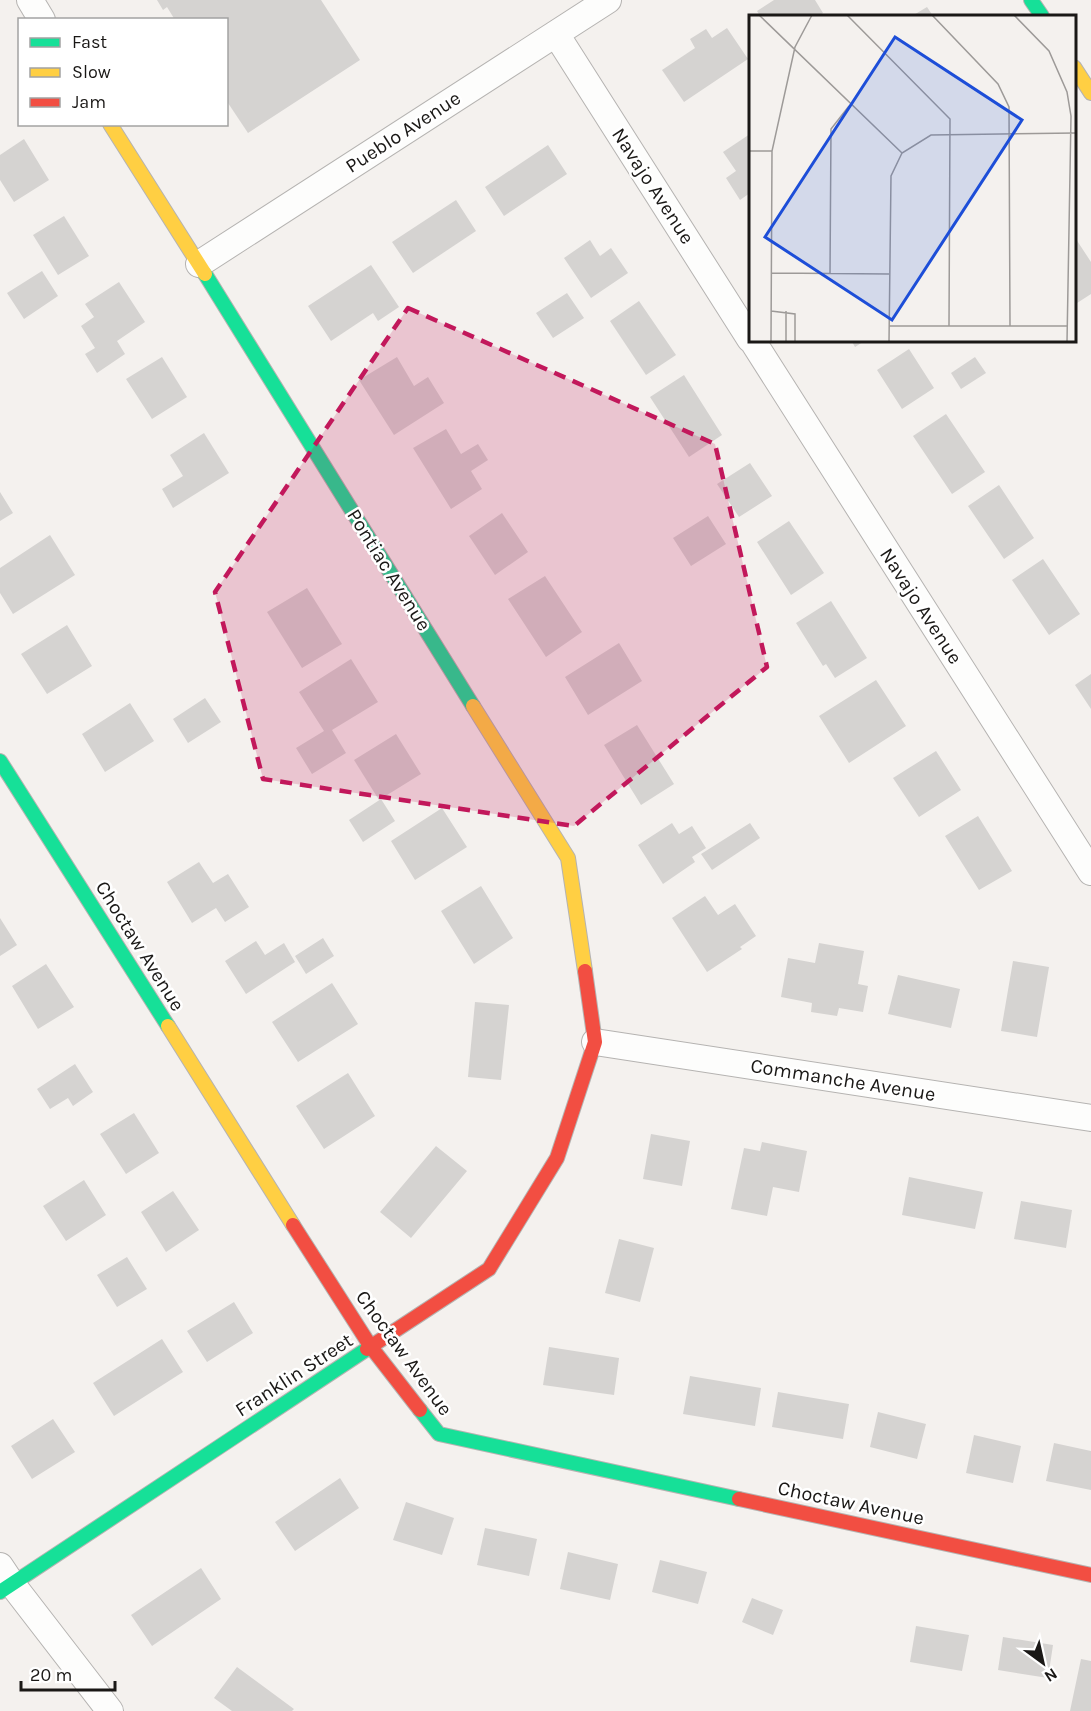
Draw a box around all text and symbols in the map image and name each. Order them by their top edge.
inset map [749,15,1076,342]
legend [18,18,228,126]
text: Fast [72,31,107,53]
text: Slow [72,61,111,83]
street label: Pueblo Avenue [341,86,465,178]
text: Jam [72,91,106,113]
street label: Navajo Avenue [607,124,699,248]
street label: Pontiac Avenue [342,505,436,635]
street label: Navajo Avenue [875,544,967,668]
street label: Choctaw Avenue [91,877,189,1015]
street label: Commanche Avenue [749,1054,937,1106]
street label: Choctaw Avenue [351,1286,457,1420]
street label: Franklin Street [231,1328,357,1422]
street label: Choctaw Avenue [776,1476,926,1530]
north arrow [1013,1633,1073,1693]
scale bar [21,1654,116,1692]
text: 20 m [30,1664,72,1686]
text: N [1041,1664,1061,1686]

